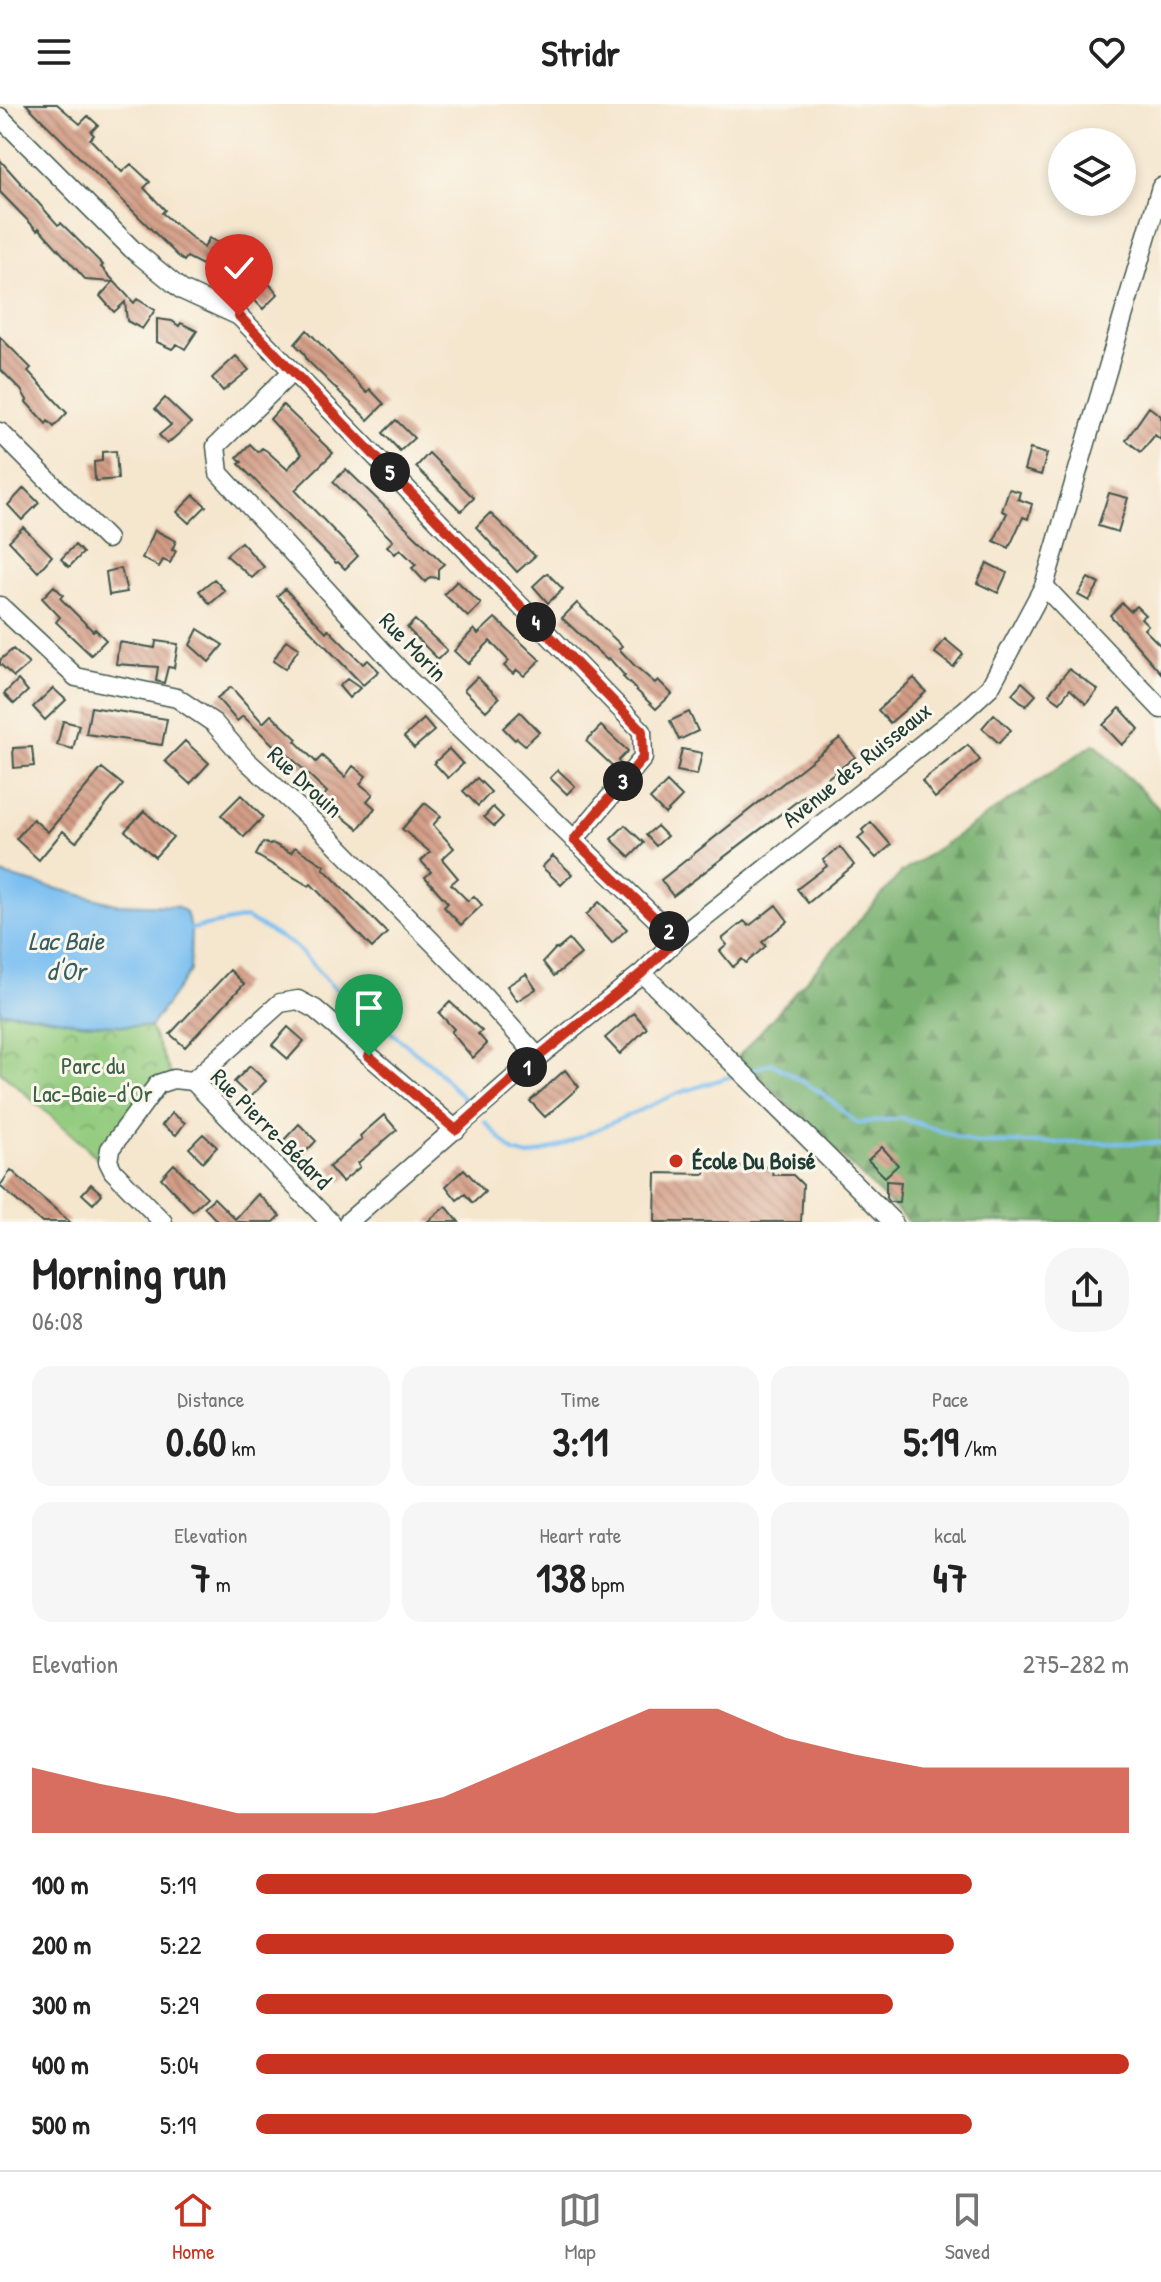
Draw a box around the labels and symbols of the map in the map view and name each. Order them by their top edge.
pin [205,234,273,316]
pin: 5 [370,452,410,492]
pin: 4 [516,602,556,642]
street label: Rue Morin [373,605,455,688]
street label: Avenue des Ruisseaux [775,694,938,834]
street label: Rue Drouin [261,738,350,824]
pin: 3 [603,761,643,801]
pin: 2 [649,911,689,951]
water label: Lac Baie d'Or [28,923,105,988]
pin [335,974,403,1056]
pin: 1 [507,1047,547,1087]
park label: Parc du Lac-Baie-d'Or [33,1049,153,1109]
street label: Rue Pierre-Bédard [204,1061,339,1196]
place label: École Du Boisé [692,1144,816,1176]
marker: École Du Boisé [667,1152,685,1170]

